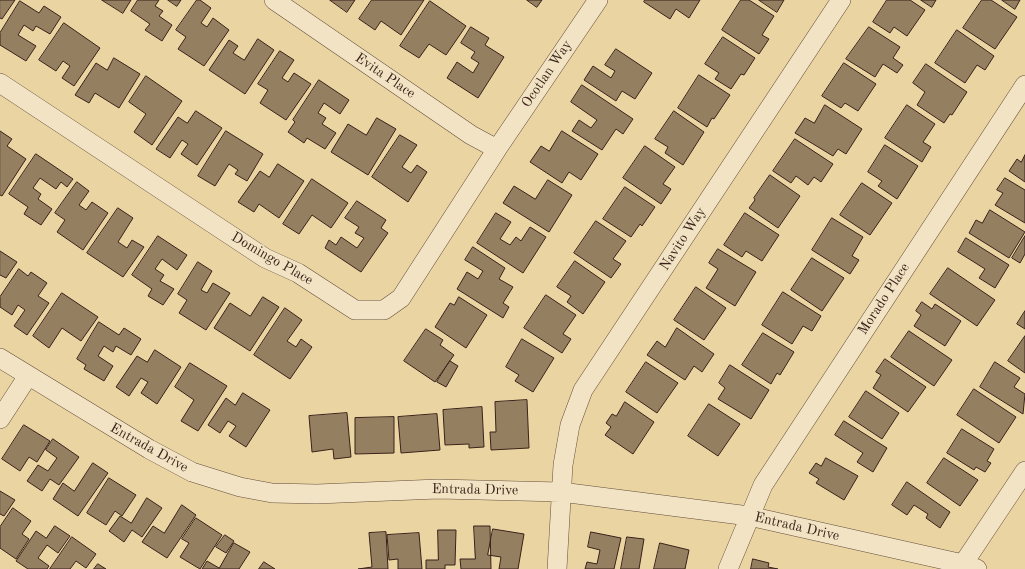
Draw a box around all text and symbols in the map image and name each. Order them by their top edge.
street label: Ocotlan Way [518,37,576,111]
street label: Evita Place [352,50,418,102]
street label: Navito Way [656,204,710,274]
street label: Domingo Place [228,229,316,289]
street label: Morado Place [855,260,913,338]
street label: Entrada Drive [107,420,191,476]
street label: Entrada Drive [432,481,518,499]
street label: Entrada Drive [753,509,841,545]

